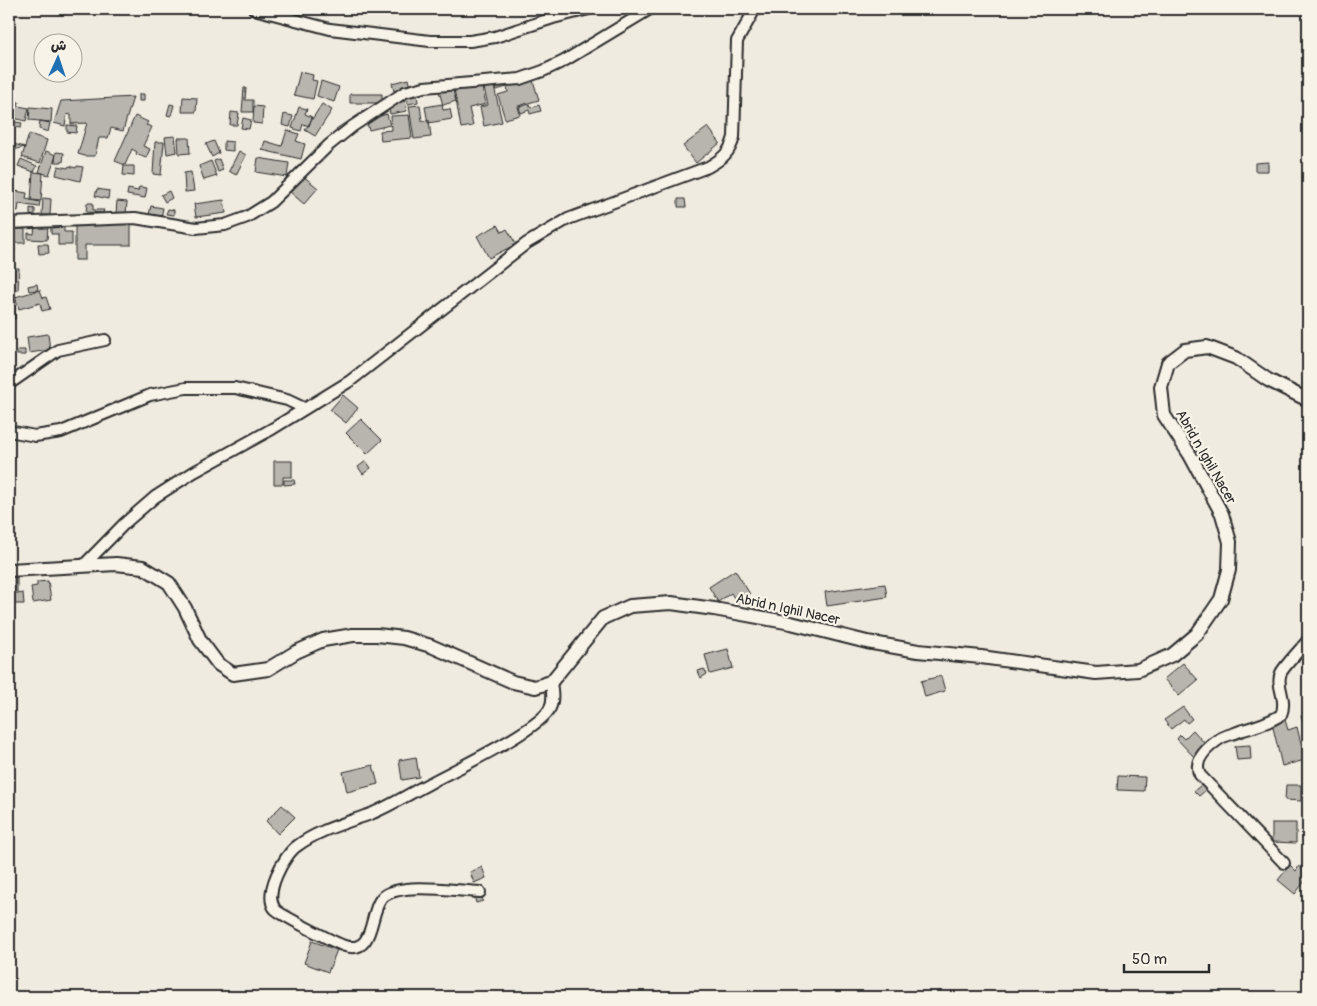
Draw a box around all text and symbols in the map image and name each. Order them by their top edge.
north arrow [32,32,82,82]
text: ش [51,37,67,54]
street label: Abrid n Ighil Nacer [1172,407,1240,507]
street label: Abrid n Ighil Nacer [734,590,842,628]
scale bar [1124,941,1210,973]
text: 50 m [1132,950,1167,969]

